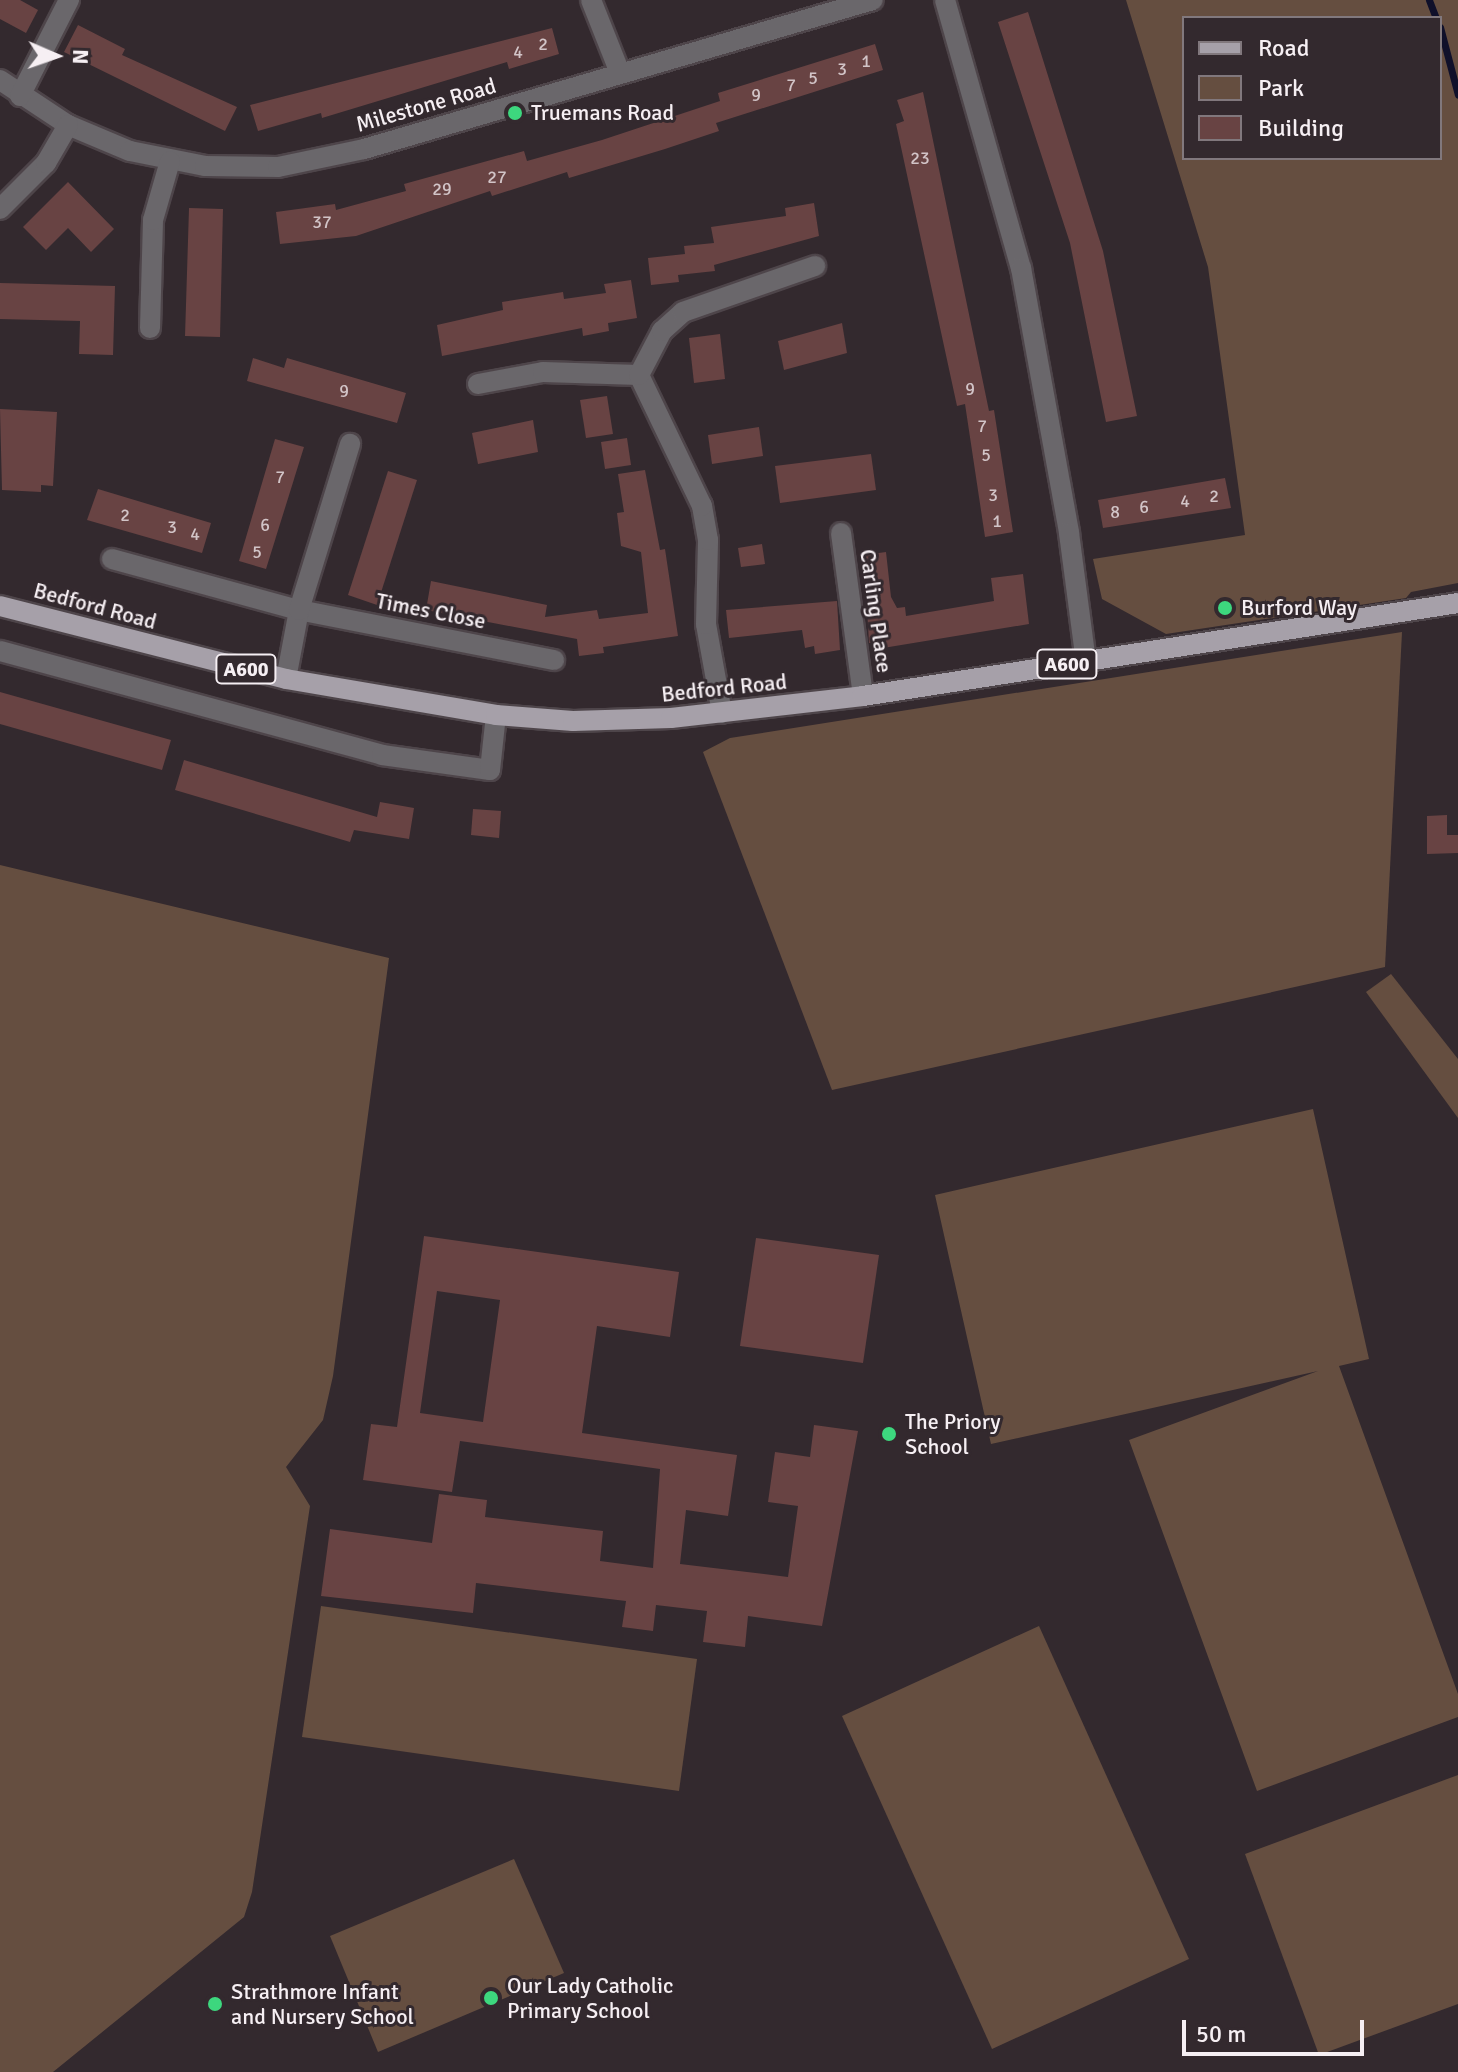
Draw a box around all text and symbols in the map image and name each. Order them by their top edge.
north arrow [16,16,96,96]
legend [1182,16,1442,160]
house number: 2 [538,33,548,55]
text: Road [1258,33,1309,63]
house number: 4 [513,41,523,63]
text: N [67,49,94,65]
house number: 1 [861,50,871,72]
house number: 3 [837,58,847,80]
house number: 5 [808,67,818,89]
street label: Milestone Road [353,72,499,138]
text: Park [1258,73,1304,103]
house number: 7 [786,74,796,96]
house number: 9 [751,84,761,106]
place label: Truemans Road [531,100,674,126]
marker: Truemans Road [506,104,524,122]
text: Building [1258,113,1344,143]
house number: 23 [910,147,930,169]
house number: 27 [487,166,507,188]
house number: 29 [432,178,452,200]
house number: 37 [312,211,332,233]
house number: 9 [965,378,975,400]
house number: 9 [339,380,349,402]
house number: 7 [977,415,987,437]
house number: 5 [981,444,991,466]
house number: 7 [275,466,285,488]
house number: 3 [988,484,998,506]
house number: 2 [1209,485,1219,507]
house number: 4 [1180,490,1190,512]
house number: 6 [1139,496,1149,518]
house number: 8 [1110,501,1120,523]
house number: 2 [120,504,130,526]
house number: 1 [992,510,1002,532]
house number: 6 [260,514,270,536]
house number: 3 [167,516,177,538]
house number: 4 [190,523,200,545]
house number: 5 [252,541,262,563]
street label: Carling Place [854,548,898,674]
street label: Bedford Road [31,577,159,635]
street label: Times Close [374,587,488,635]
place label: Burford Way [1241,595,1357,621]
marker: Burford Way [1216,599,1234,617]
road number: A600 [1035,648,1099,680]
road number: A600 [214,653,278,685]
street label: Bedford Road [660,668,788,708]
place label: The Priory School [905,1408,1001,1460]
marker: The Priory School [880,1425,898,1443]
place label: Our Lady Catholic Primary School [507,1972,673,2024]
place label: Strathmore Infant and Nursery School [231,1978,414,2030]
marker: Our Lady Catholic Primary School [482,1989,500,2007]
marker: Strathmore Infant and Nursery School [206,1995,224,2013]
scale bar [1186,2004,1368,2054]
text: 50 m [1196,2019,1246,2049]

